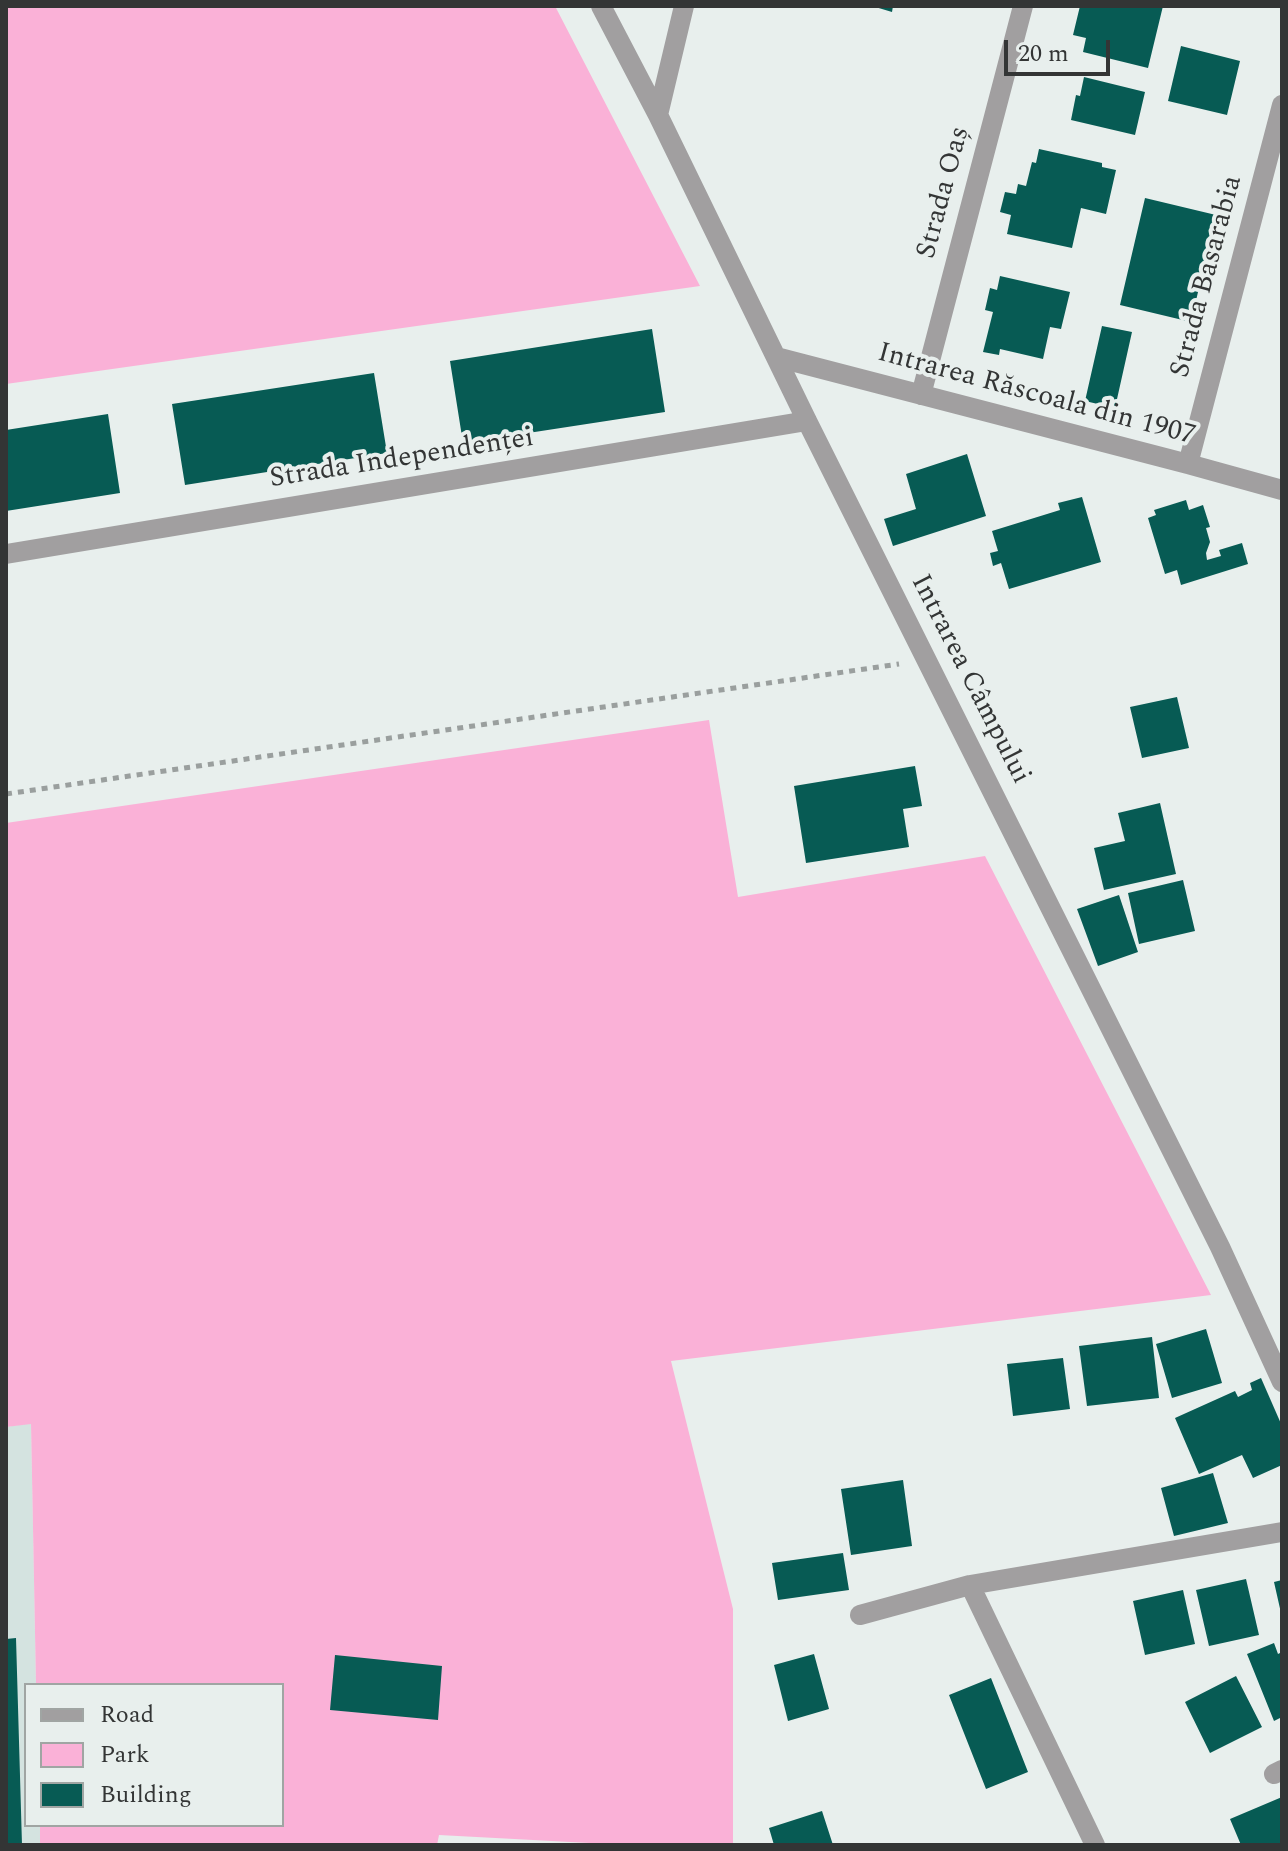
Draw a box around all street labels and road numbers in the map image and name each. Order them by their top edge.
street label: Strada Oaș [911,123,979,263]
street label: Strada Basarabia [1165,172,1251,382]
street label: Intrarea Răscoala din 1907 [874,337,1198,455]
street label: Strada Independenței [268,423,536,497]
street label: Intrarea Câmpului [902,570,1036,790]

